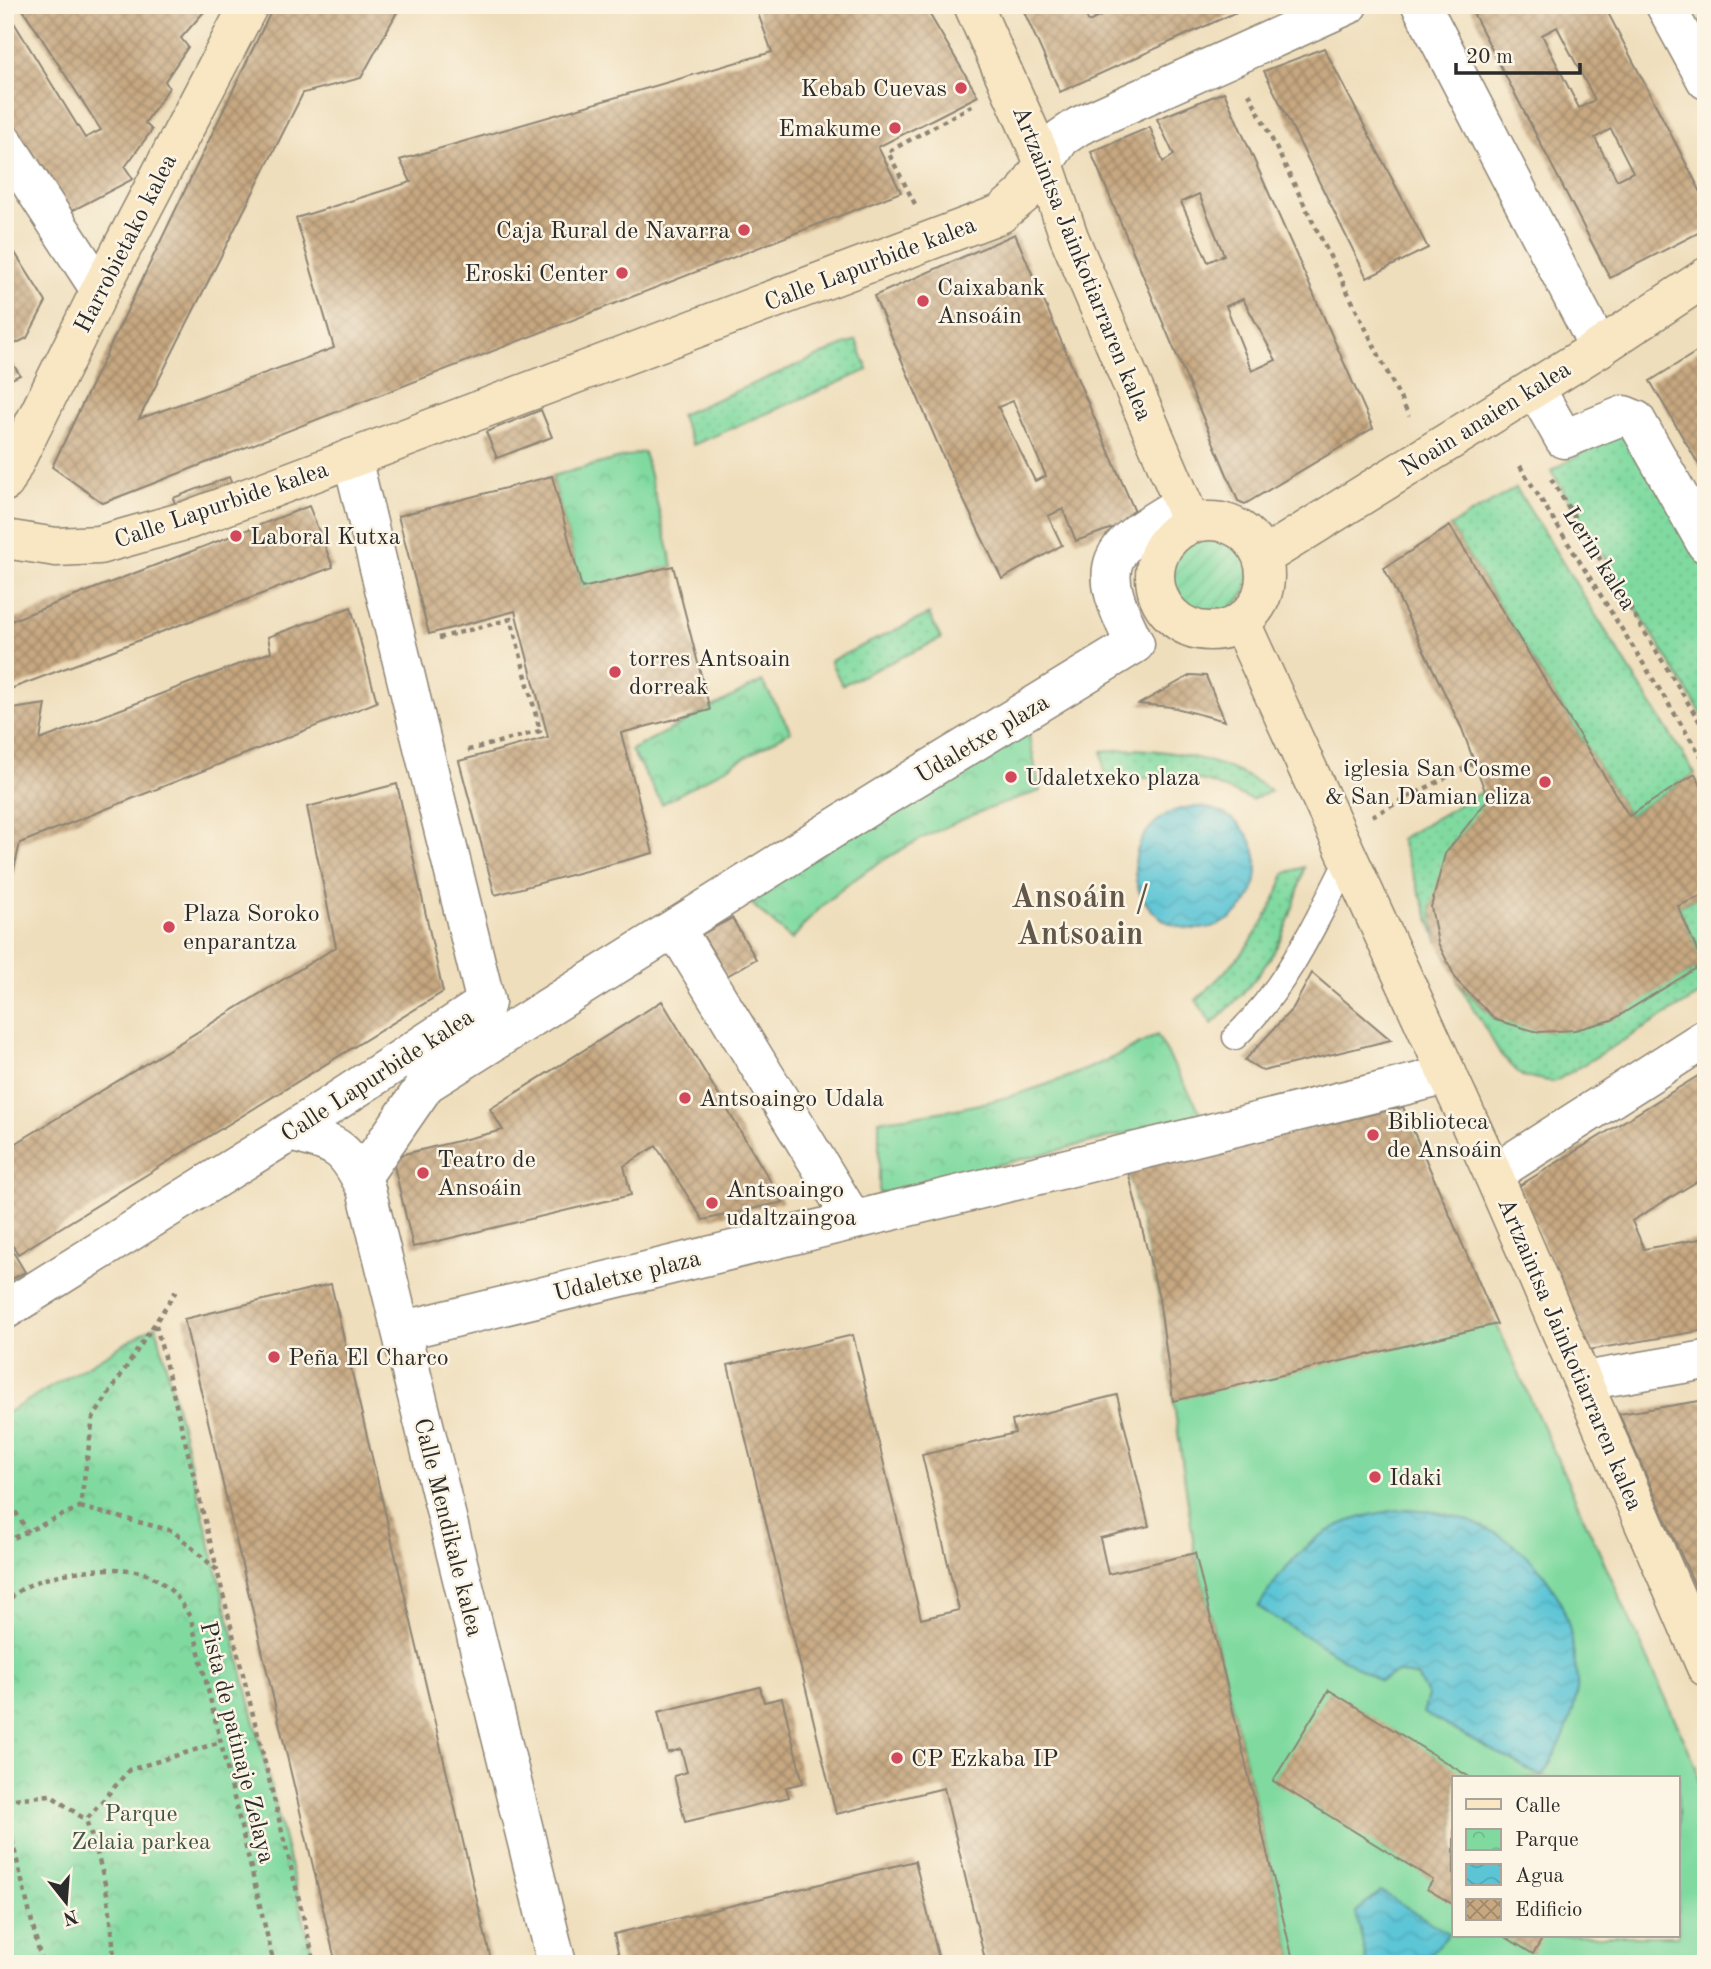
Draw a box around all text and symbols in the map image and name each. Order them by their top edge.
scale bar [1456,32,1580,76]
text: 20 m [1466,47,1513,68]
place label: Kebab Cuevas [801,78,947,102]
marker: Kebab Cuevas [953,80,969,96]
street label: Artzaintsa Jainkotiarraren kalea [1007,103,1155,425]
place label: Emakume [778,118,881,142]
marker: Emakume [887,120,903,136]
street label: Harrobietako kalea [71,150,182,337]
street label: Calle Lapurbide kalea [762,213,980,316]
place label: Caja Rural de Navarra [496,220,730,244]
marker: Caja Rural de Navarra [736,222,752,238]
place label: Eroski Center [464,263,608,287]
marker: Eroski Center [614,265,630,281]
place label: Caixabank Ansoáin [937,277,1045,329]
marker: Caixabank Ansoáin [915,293,931,309]
street label: Noain anaien kalea [1397,358,1576,482]
street label: Calle Lapurbide kalea [112,458,332,554]
street label: Lerin kalea [1557,503,1640,615]
place label: Laboral Kutxa [250,526,401,550]
marker: Laboral Kutxa [228,528,244,544]
place label: torres Antsoain dorreak [629,648,791,700]
marker: torres Antsoain dorreak [607,664,623,680]
street label: Udaletxe plaza [912,691,1054,789]
place label: iglesia San Cosme & San Damian eliza [1325,758,1531,810]
place label: Udaletxeko plaza [1025,767,1200,791]
marker: Udaletxeko plaza [1003,769,1019,785]
marker: iglesia San Cosme & San Damian eliza [1537,774,1553,790]
district label: Ansoáin / Antsoain [1011,883,1149,952]
place label: Plaza Soroko enparantza [183,903,320,955]
marker: Plaza Soroko enparantza [161,919,177,935]
street label: Calle Lapurbide kalea [277,1005,479,1148]
place label: Antsoaingo Udala [699,1088,884,1112]
marker: Antsoaingo Udala [677,1090,693,1106]
place label: Biblioteca de Ansoáin [1387,1111,1502,1163]
marker: Biblioteca de Ansoáin [1365,1127,1381,1143]
place label: Teatro de Ansoáin [437,1149,536,1201]
marker: Teatro de Ansoáin [415,1165,431,1181]
place label: Antsoaingo udaltzaingoa [726,1179,857,1231]
marker: Antsoaingo udaltzaingoa [704,1195,720,1211]
street label: Artzaintsa Jainkotiarraren kalea [1492,1195,1646,1515]
street label: Udaletxe plaza [551,1247,704,1307]
place label: Peña El Charco [288,1347,449,1371]
marker: Peña El Charco [266,1349,282,1365]
street label: Calle Mendikale kalea [408,1416,486,1639]
place label: Idaki [1389,1467,1442,1491]
marker: Idaki [1367,1469,1383,1485]
street label: Pista de patinaje Zelaya [194,1619,278,1866]
place label: CP Ezkaba IP [911,1748,1058,1772]
marker: CP Ezkaba IP [889,1750,905,1766]
legend [1452,1776,1680,1938]
text: Calle [1515,1796,1560,1817]
park label: Parque Zelaia parkea [71,1803,211,1855]
text: Parque [1515,1830,1579,1851]
text: Agua [1515,1866,1564,1887]
north arrow [32,1868,102,1938]
text: Edificio [1515,1900,1583,1921]
text: N [60,1905,80,1927]

